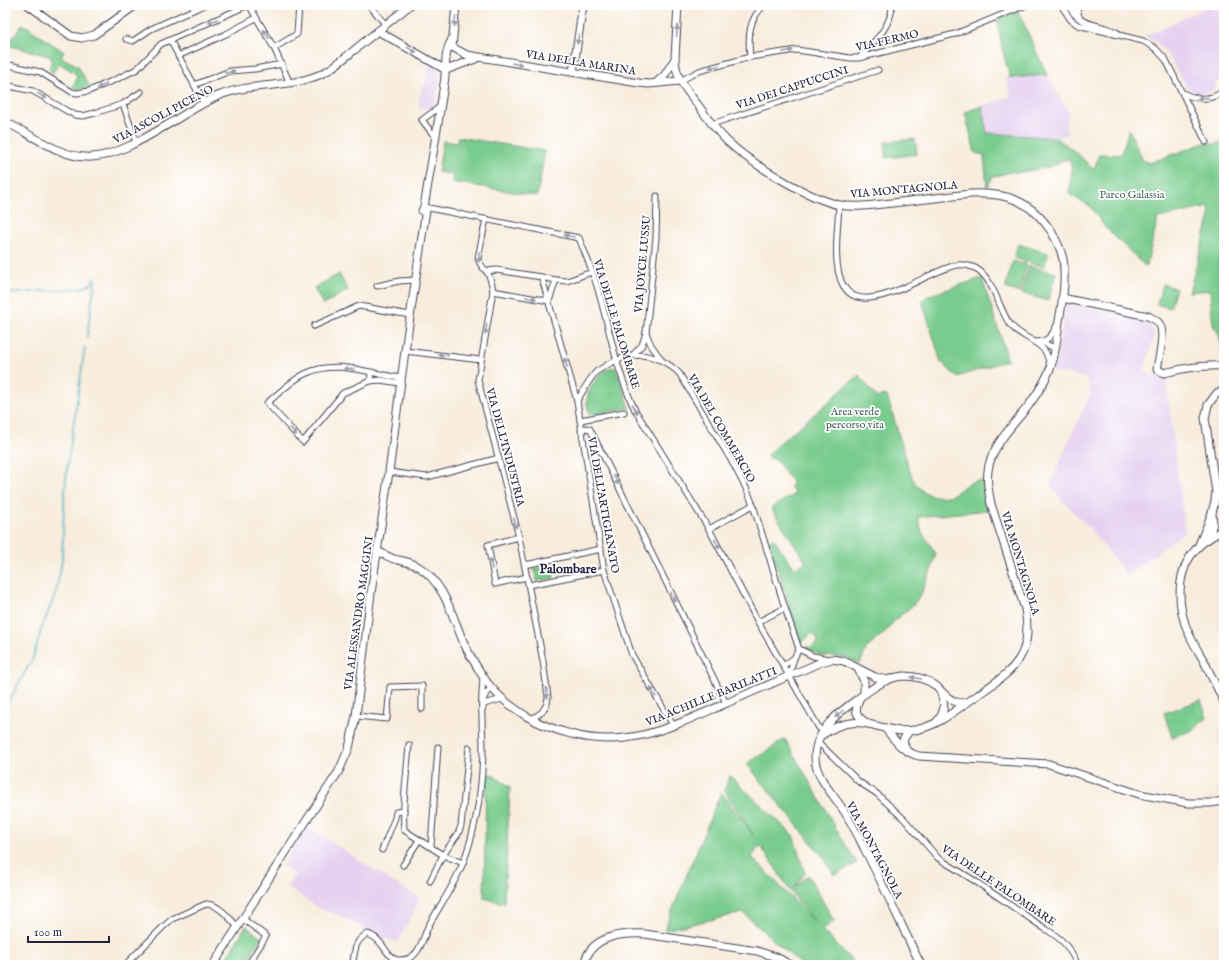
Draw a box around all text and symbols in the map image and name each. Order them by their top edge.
one-way arrow [451,15,458,27]
one-way arrow [207,18,218,24]
one-way arrow [673,25,680,37]
street label: VIA FERMO [853,27,920,55]
one-way arrow [262,28,269,40]
one-way arrow [575,33,581,45]
one-way arrow [406,47,418,54]
street label: VIA DELLA MARINA [524,47,637,79]
one-way arrow [782,48,794,54]
one-way arrow [511,61,523,67]
street label: VIA DEI CAPPUCCINI [733,63,850,113]
one-way arrow [708,64,720,70]
one-way arrow [224,69,237,75]
one-way arrow [96,82,108,89]
street label: VIA ASCOLI PICENO [110,83,216,148]
one-way arrow [36,93,48,100]
one-way arrow [1197,94,1209,101]
street label: VIA MONTAGNOLA [849,178,959,202]
park label: Parco Galassia [1100,188,1165,202]
street label: VIA JOYCE LUSSU [632,214,654,314]
one-way arrow [563,233,576,239]
one-way arrow [476,250,483,263]
street label: VIA DELLE PALOMBARE [589,257,643,391]
one-way arrow [525,295,538,301]
one-way arrow [483,323,489,336]
one-way arrow [437,352,449,359]
one-way arrow [563,357,569,369]
one-way arrow [343,365,355,372]
street label: VIA DEL COMMERCIO [684,371,758,485]
street label: VIA DELL'INDUSTRIA [482,385,528,509]
one-way arrow [631,404,638,415]
park label: Area verde percorso vita [826,405,884,432]
one-way arrow [288,425,297,436]
street label: VIA DELL'ARTIGIANATO [584,435,622,574]
one-way arrow [613,474,619,486]
street label: VIA MONTAGNOLA [997,509,1043,617]
one-way arrow [513,516,519,529]
street label: VIA ALESSANDRO MAGGINI [341,535,377,692]
one-way arrow [714,538,720,550]
one-way arrow [488,558,494,570]
district label: Palombare [540,561,596,578]
one-way arrow [670,591,676,602]
street label: VIA ACHILLE BARILATTI [643,664,779,730]
one-way arrow [910,674,923,680]
one-way arrow [543,687,550,699]
one-way arrow [649,687,657,697]
one-way arrow [834,709,844,719]
street label: VIA MONTAGNOLA [842,799,906,902]
street label: VIA DELLE PALOMBARE [938,842,1059,930]
scale bar [28,918,109,944]
text: 100 m [34,925,62,940]

